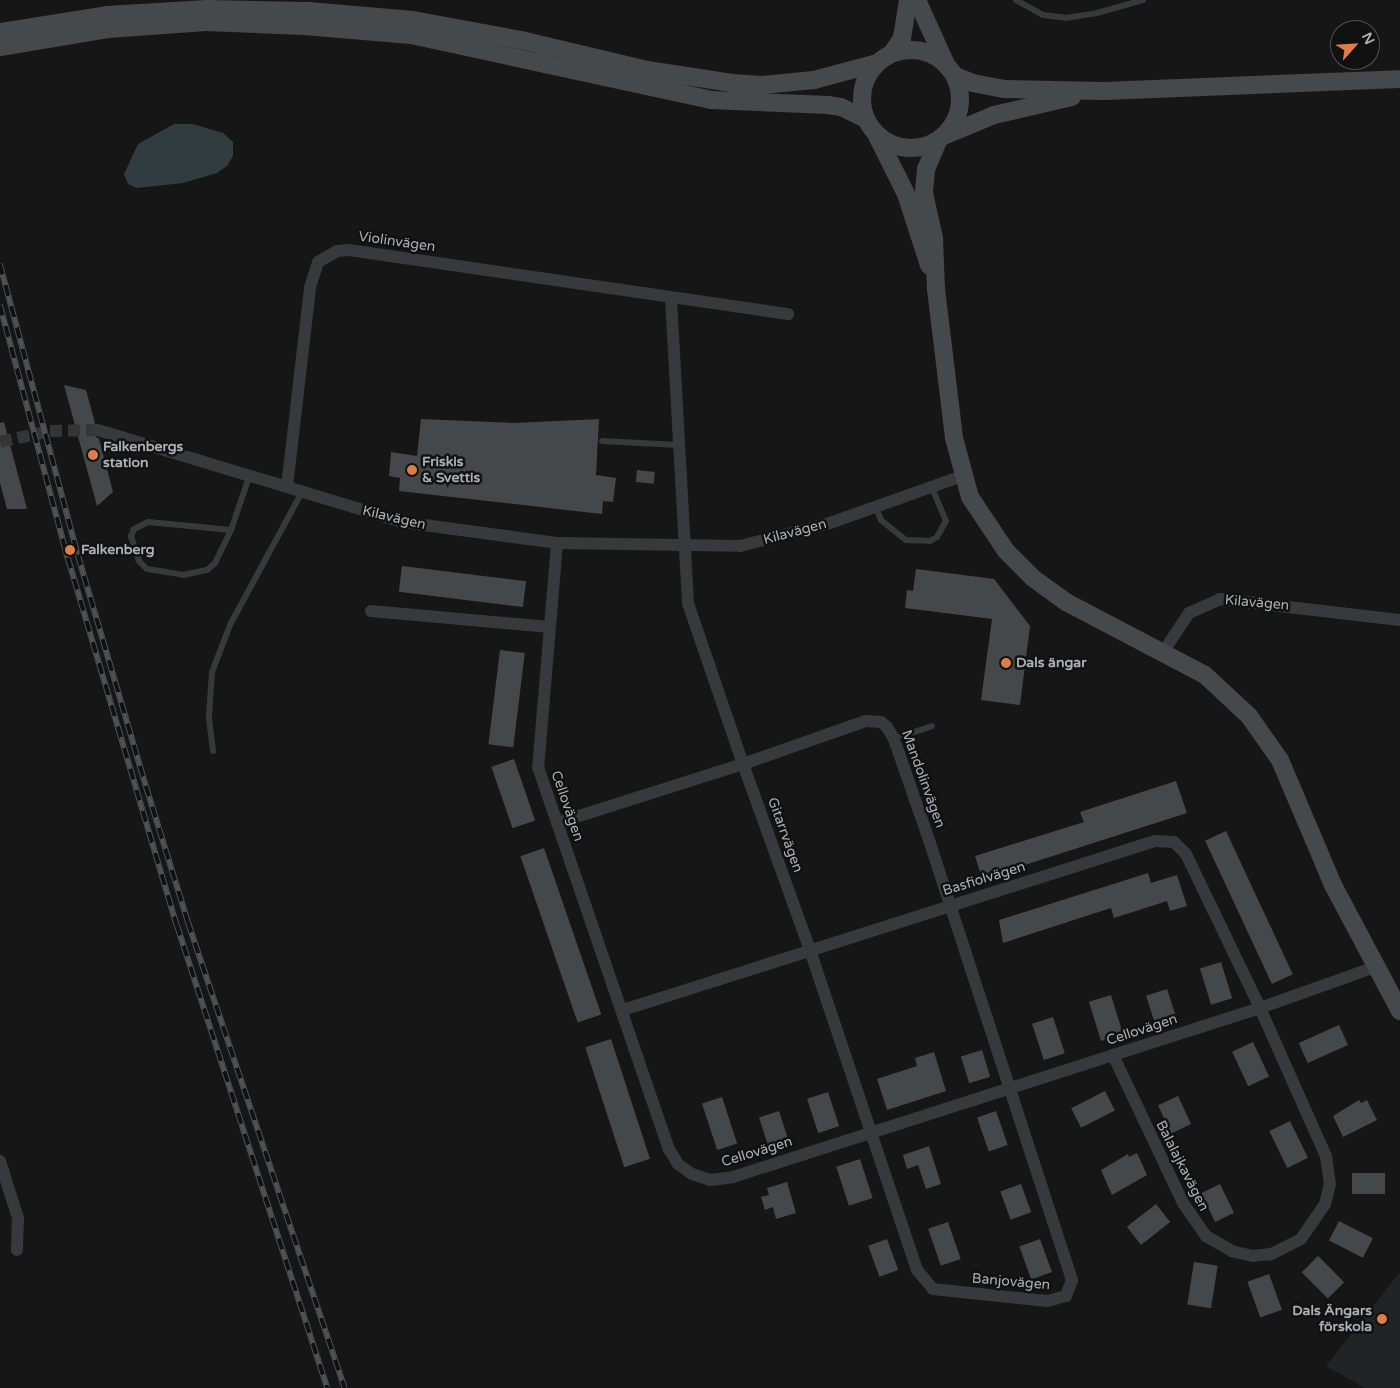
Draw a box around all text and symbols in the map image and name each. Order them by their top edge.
north arrow [1330,20,1380,70]
text: N [1358,30,1378,47]
street label: Violinvägen [357,228,437,256]
place label: Falkenbergs station [103,439,183,472]
marker: Falkenbergs station [87,449,99,461]
place label: Friskis & Svettis [422,454,480,487]
marker: Friskis & Svettis [406,464,418,476]
street label: Kilavägen [361,503,427,533]
street label: Kilavägen [762,516,828,548]
place label: Falkenberg [81,542,154,558]
marker: Falkenberg [63,543,77,557]
street label: Kilavägen [1224,592,1290,614]
place label: Dals ängar [1016,655,1087,671]
marker: Dals ängar [1000,657,1012,669]
street label: Mandolinvägen [897,728,949,830]
street label: Cellovägen [547,769,587,843]
street label: Gitarrvägen [764,795,806,875]
street label: Basfiolvägen [941,858,1027,900]
street label: Cellovägen [1105,1011,1179,1049]
street label: Balalajkavägen [1152,1118,1212,1214]
street label: Cellovägen [719,1133,795,1171]
street label: Banjovägen [971,1270,1051,1294]
place label: Dals Ängars förskola [1292,1303,1372,1335]
marker: Dals Ängars förskola [1376,1313,1388,1325]

